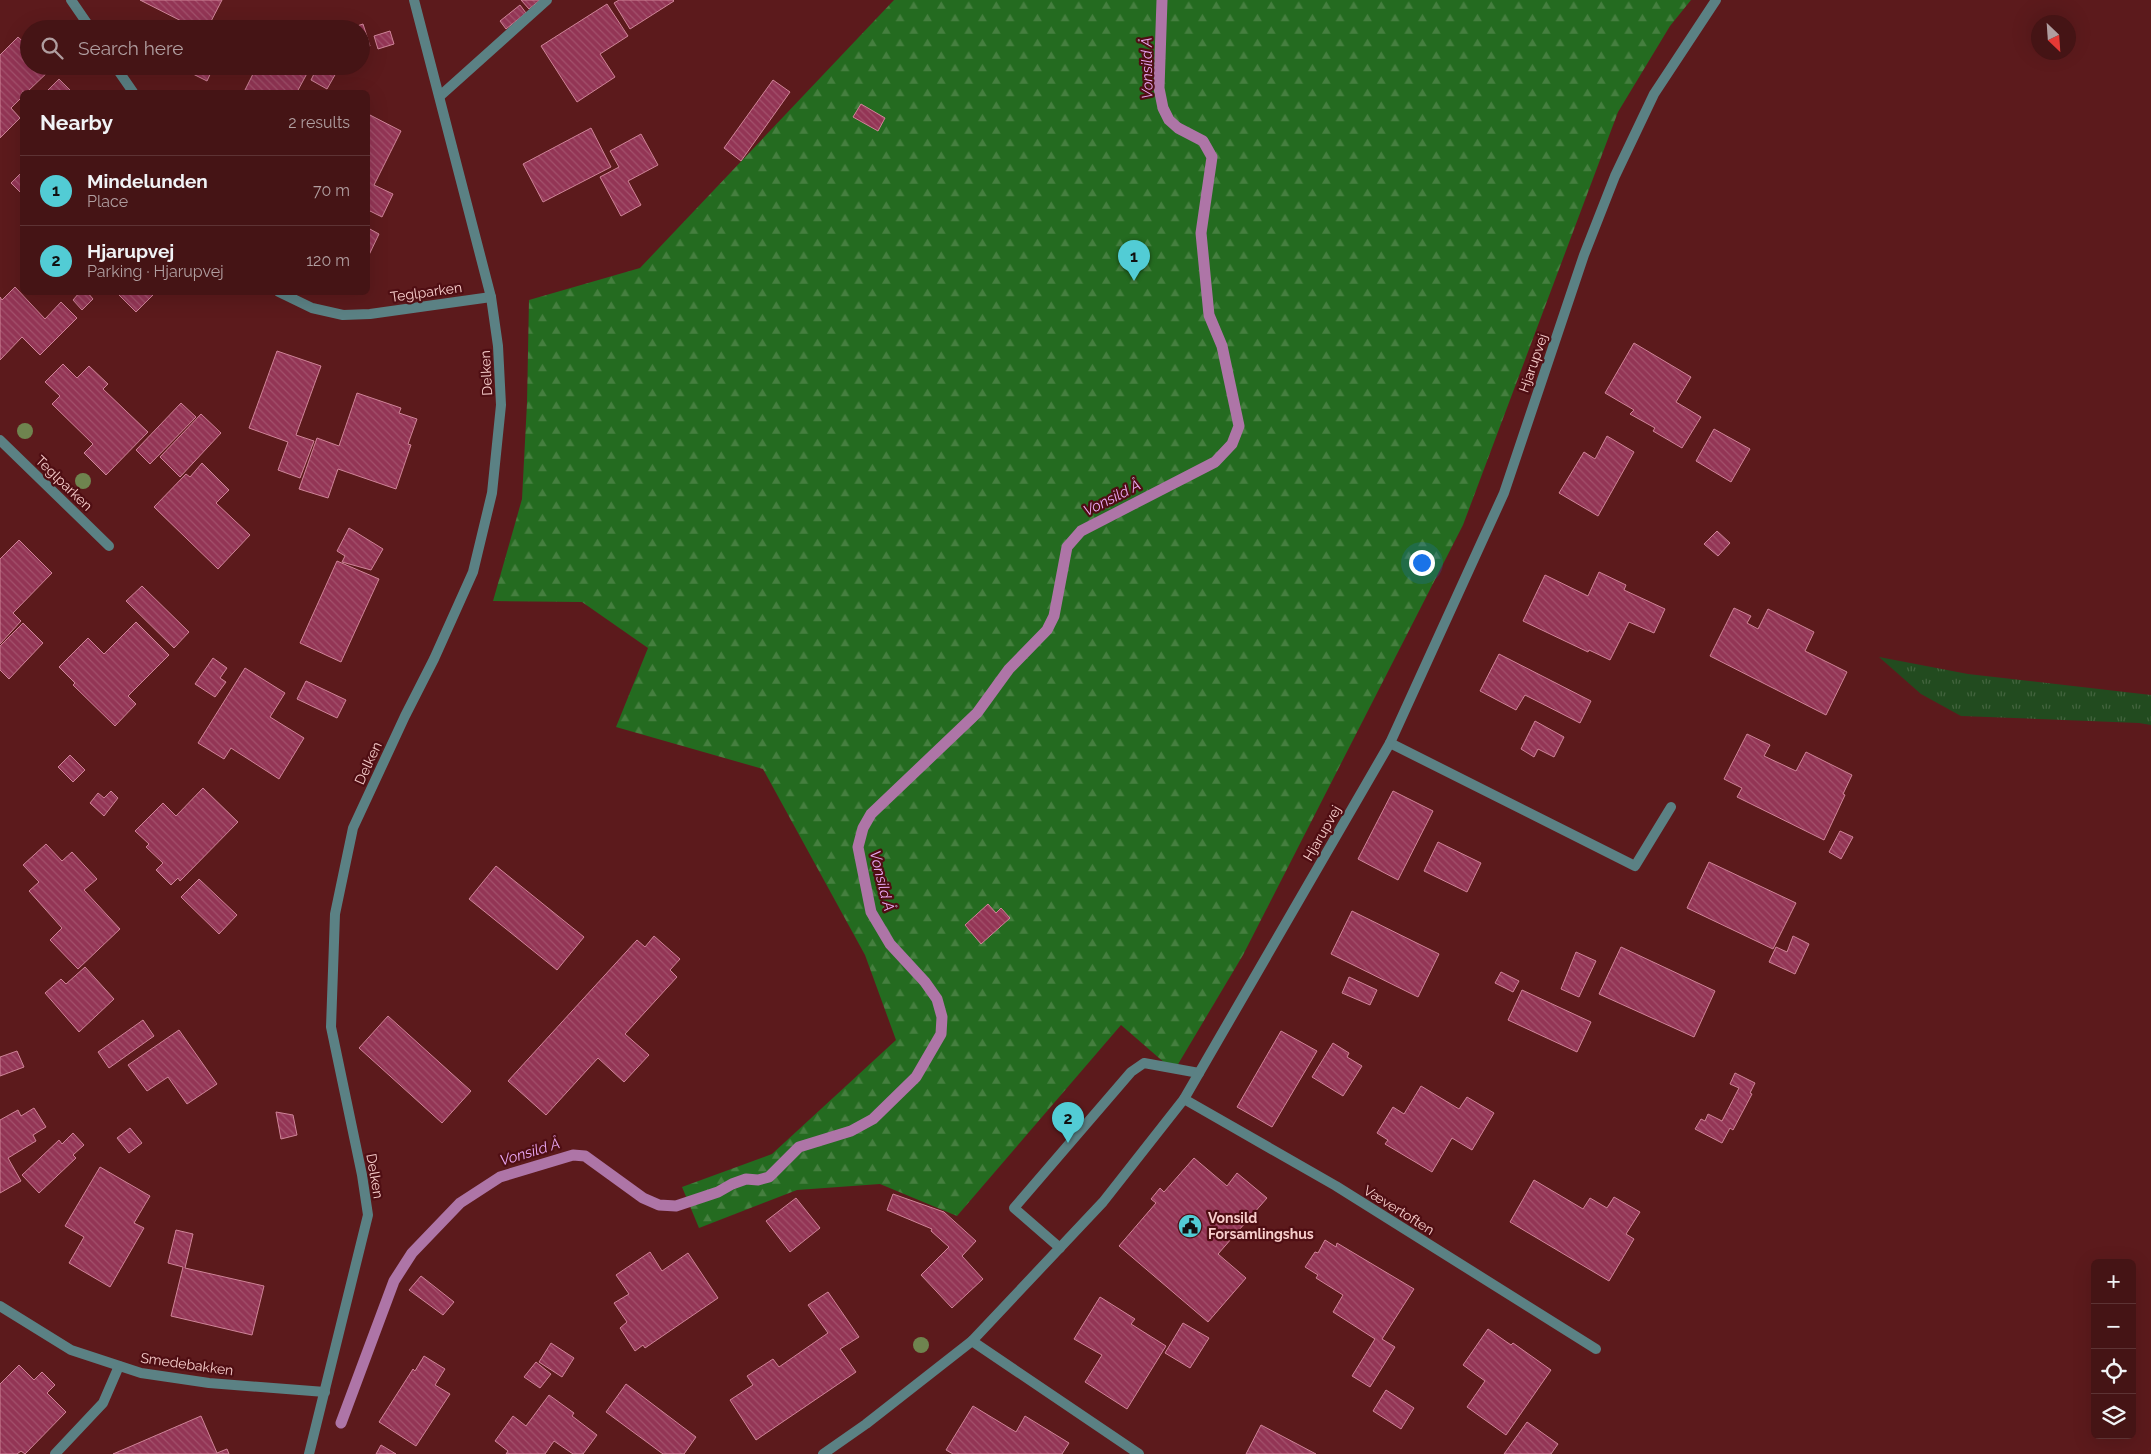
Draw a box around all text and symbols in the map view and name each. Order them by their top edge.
north arrow [2031,15,2076,60]
search box [20,20,370,75]
icon: search [38,34,66,62]
text: Search here [78,37,184,59]
water label: Vonsild Å [1137,37,1157,99]
text: Nearby [40,110,113,135]
text: 2 results [288,113,350,132]
text: Mindelunden [87,170,208,192]
text: 1 [52,181,60,200]
text: 70 m [313,181,350,200]
text: Place [87,192,128,211]
text: Hjarupvej [87,240,174,262]
pin: 1 [1118,240,1150,281]
text: 2 [51,251,61,270]
text: 120 m [306,251,350,270]
text: Parking · Hjarupvej [87,262,224,281]
street label: Teglparken [389,279,463,305]
street label: Hjarupvej [1515,331,1551,395]
street label: Delken [477,350,495,396]
street label: Teglparken [32,452,96,514]
water label: Vonsild Å [1080,476,1144,520]
your location [1409,550,1435,576]
street label: Delken [351,739,385,787]
street label: Hjarupvej [1300,802,1344,864]
water label: Vonsild Å [866,849,898,913]
pin: 2 [1052,1102,1084,1143]
water label: Vonsild Å [498,1134,562,1170]
street label: Delken [363,1152,387,1200]
street label: Vævertoften [1361,1182,1437,1238]
place label: Vonsild Forsamlingshus [1208,1210,1314,1242]
public building icon: Vonsild Forsamlingshus [1177,1213,1203,1239]
map controls [2091,1259,2136,1439]
button: + [2091,1259,2136,1304]
button: − [2091,1304,2136,1349]
button: locate [2091,1349,2136,1394]
street label: Smedebakken [140,1350,234,1378]
button: layers [2091,1394,2136,1439]

